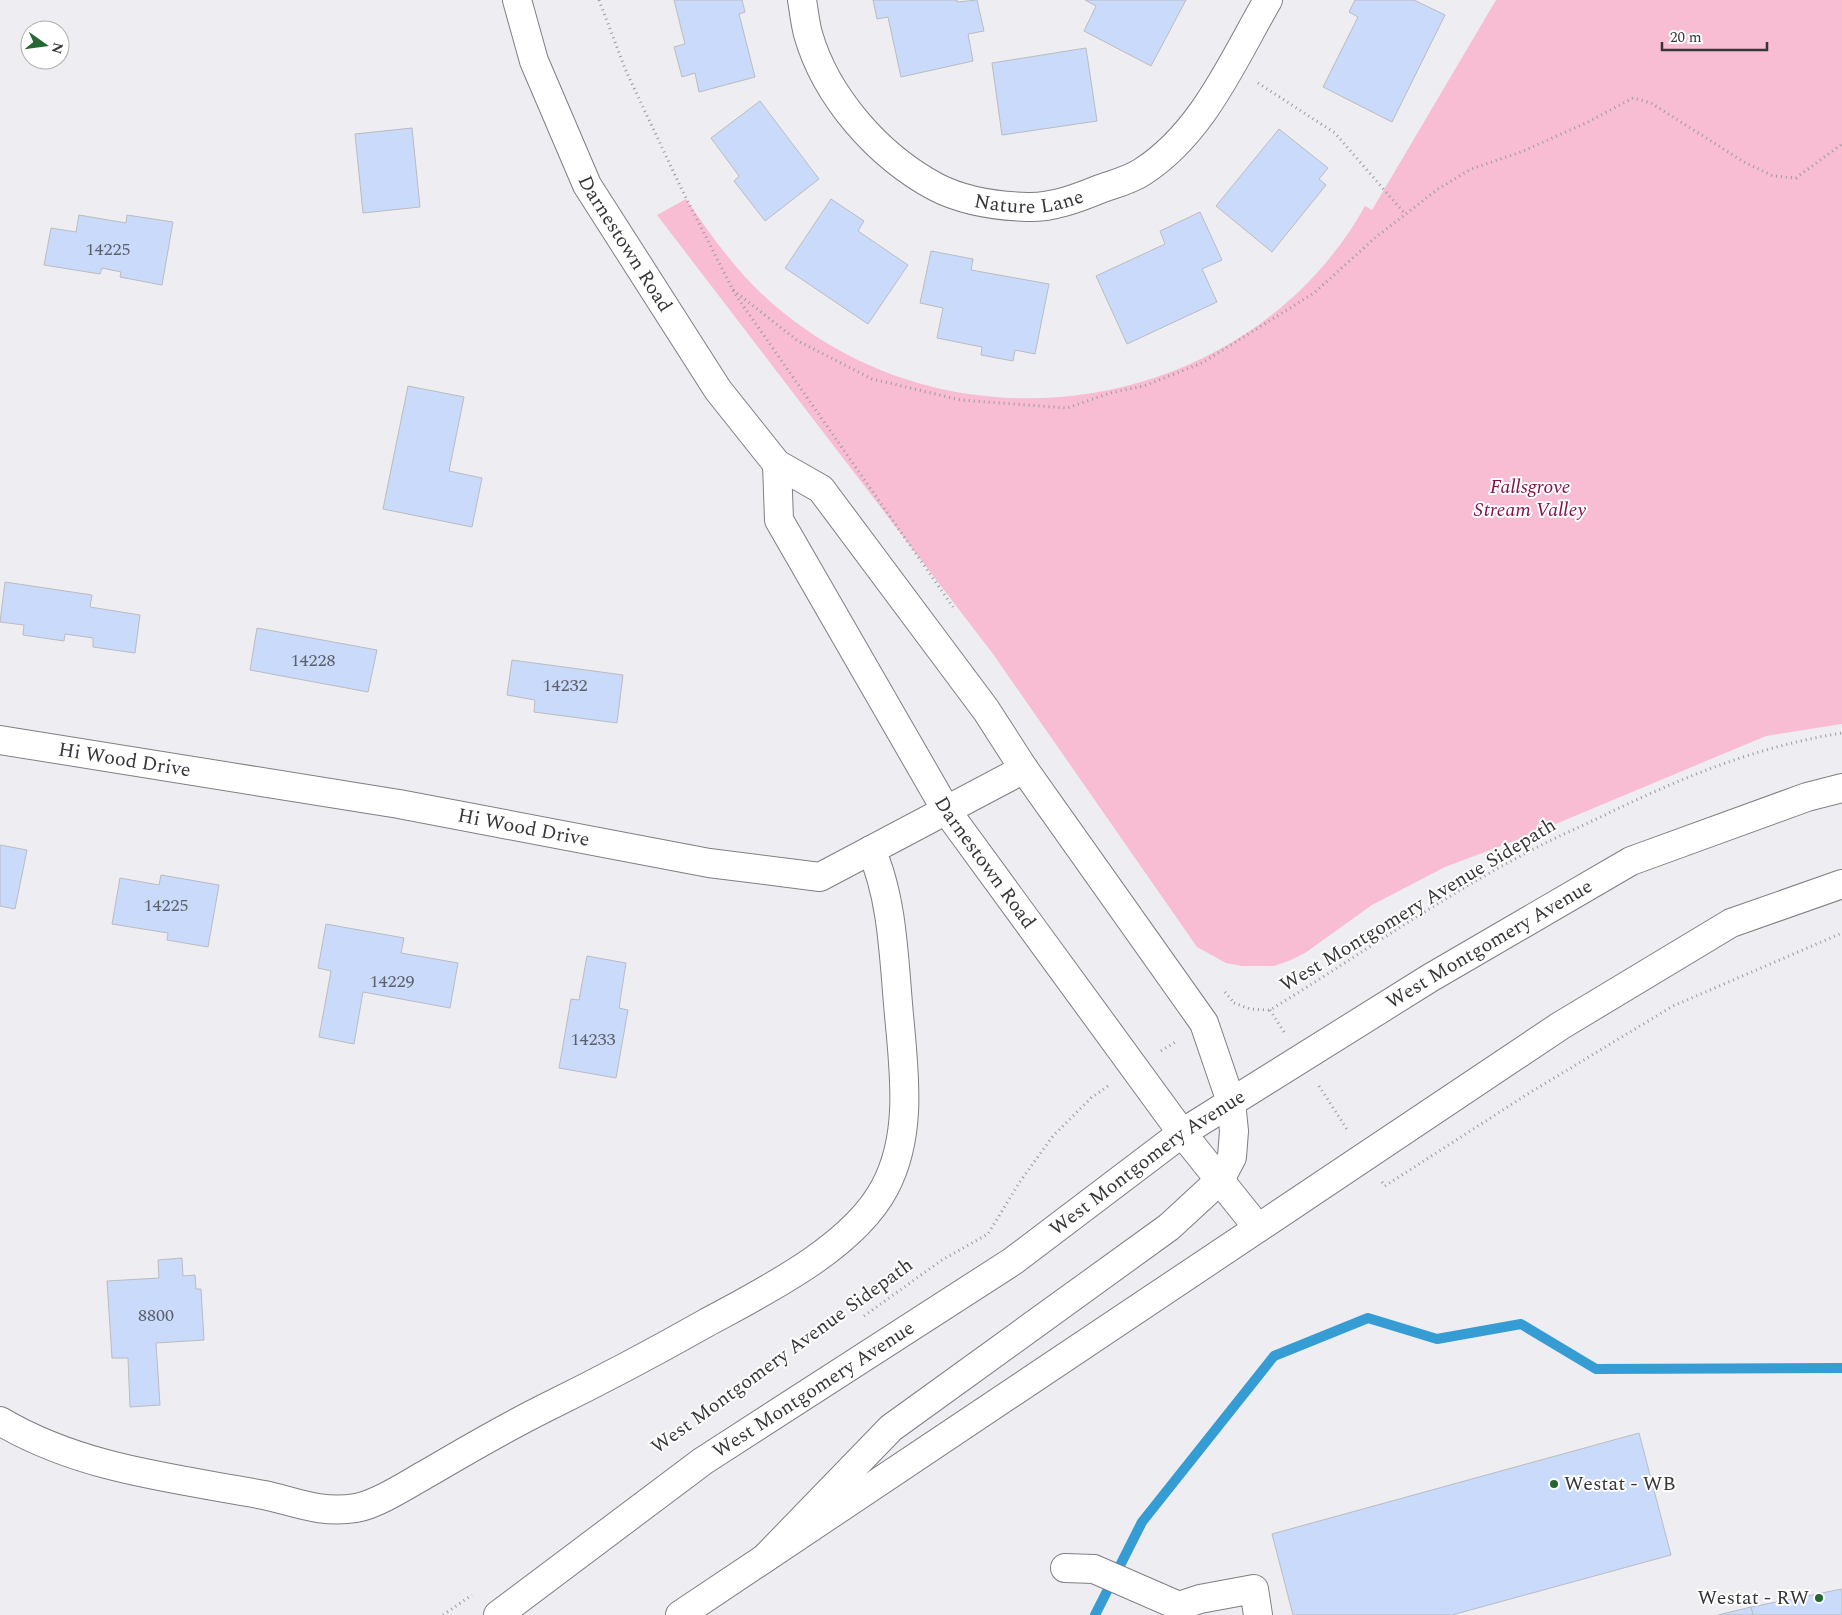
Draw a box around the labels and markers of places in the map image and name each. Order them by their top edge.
place label: Westat - WB [1564,1469,1676,1499]
marker: Westat - WB [1548,1478,1560,1490]
place label: Westat - RW [1698,1583,1809,1613]
marker: Westat - RW [1813,1592,1825,1604]

